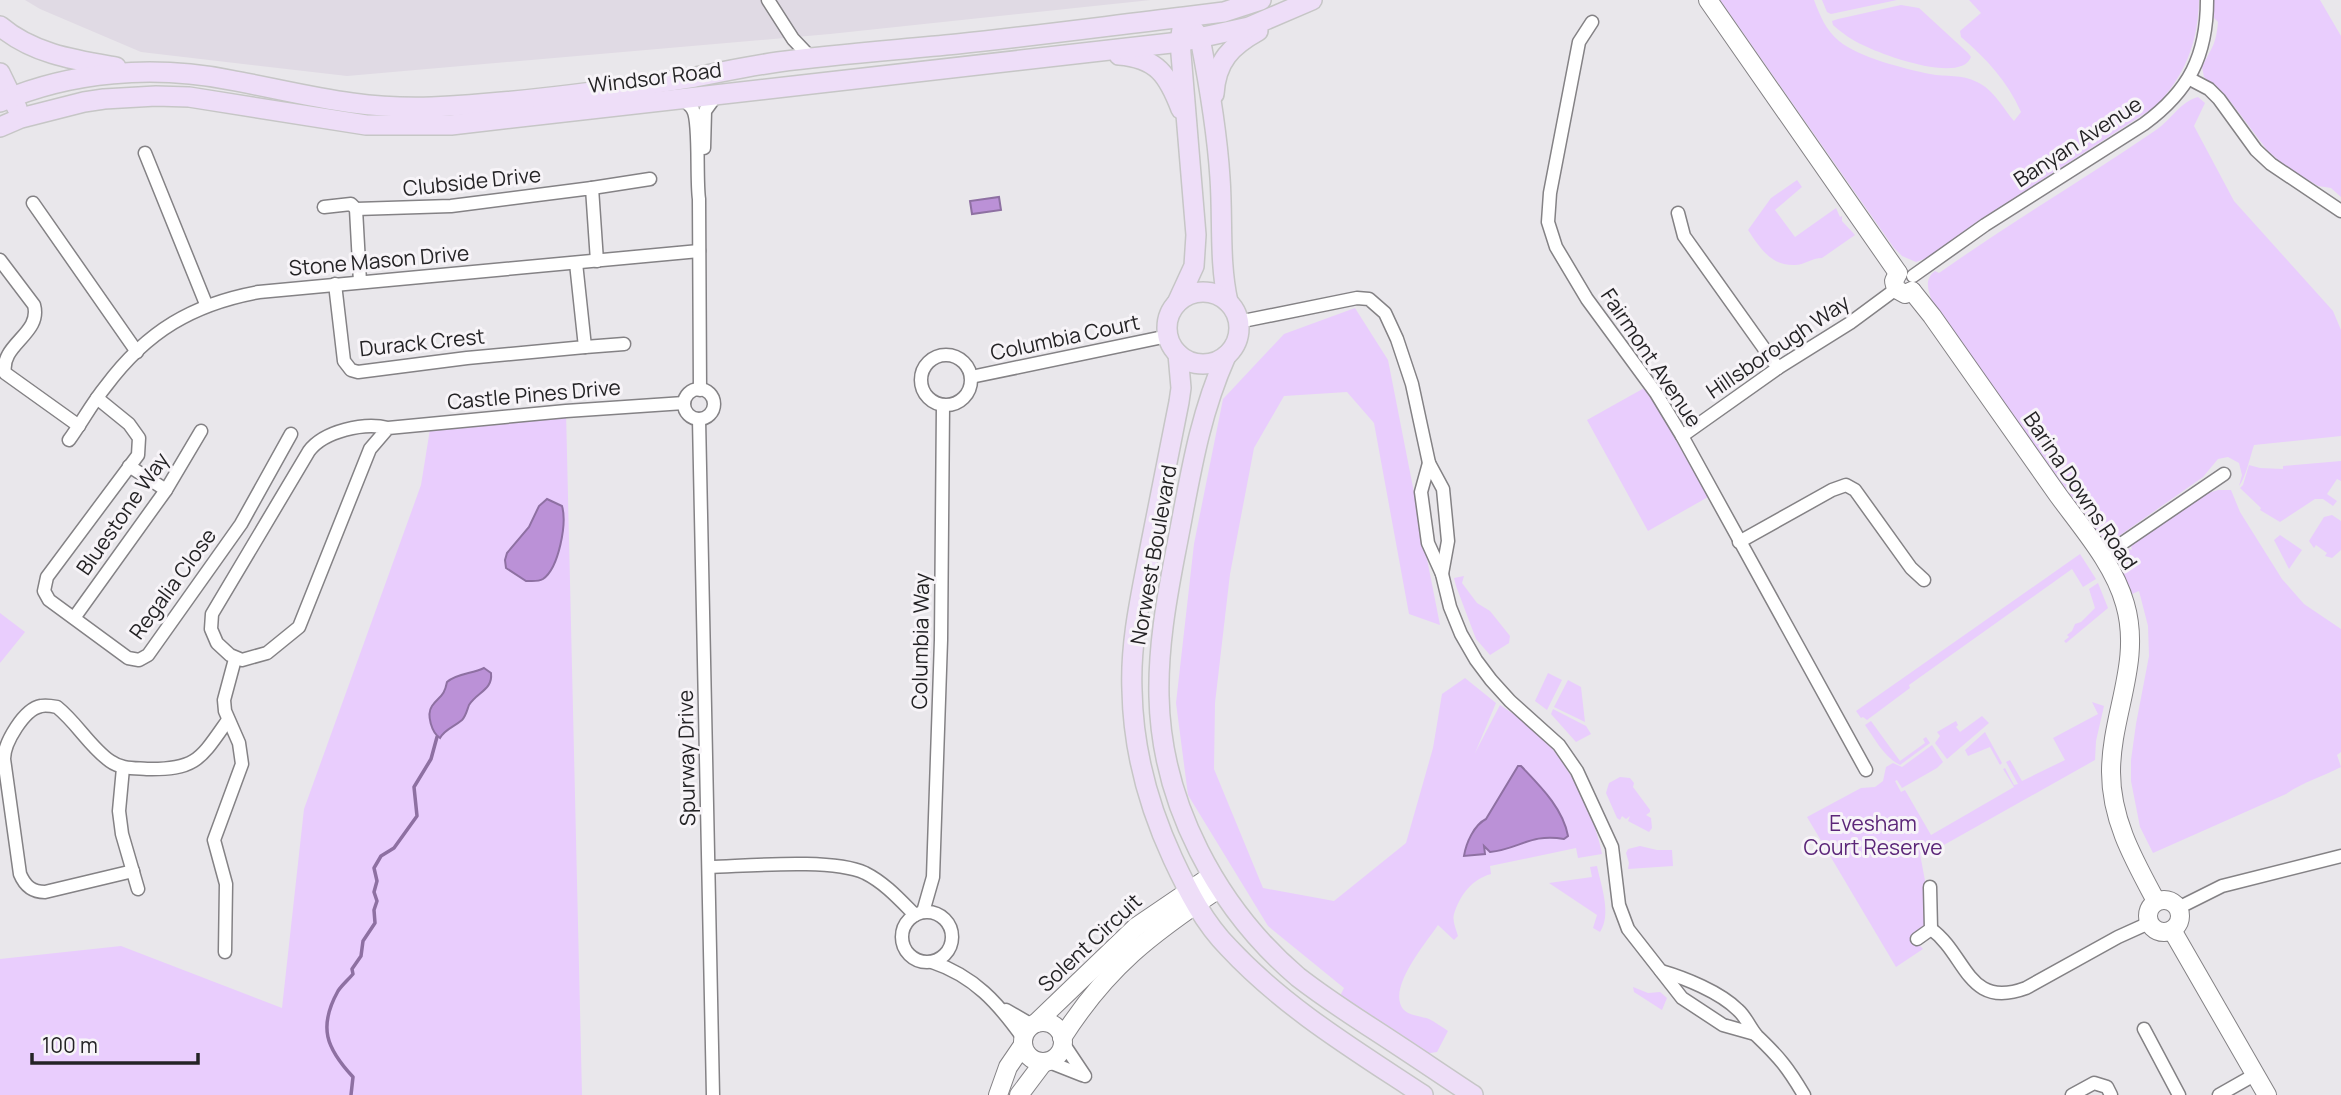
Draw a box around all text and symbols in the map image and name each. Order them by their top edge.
street label: Windsor Road [587,55,723,99]
street label: Banyan Avenue [2008,89,2147,193]
street label: Clubside Drive [401,160,542,202]
street label: Stone Mason Drive [288,238,470,282]
street label: Fairmont Avenue [1595,283,1709,432]
street label: Hillsborough Way [1700,288,1855,405]
street label: Columbia Court [988,308,1142,366]
street label: Durack Crest [358,322,486,363]
street label: Castle Pines Drive [446,372,622,416]
street label: Barina Downs Road [2017,406,2144,575]
street label: Bluestone Way [70,447,175,580]
street label: Norwest Boulevard [1123,463,1183,647]
street label: Regalia Close [122,522,222,645]
street label: Columbia Way [905,572,935,710]
street label: Spurway Drive [671,690,701,826]
park label: Evesham Court Reserve [1803,809,1943,861]
street label: Solent Circuit [1031,887,1147,998]
scale bar [32,1021,198,1066]
text: 100 m [42,1031,98,1059]

